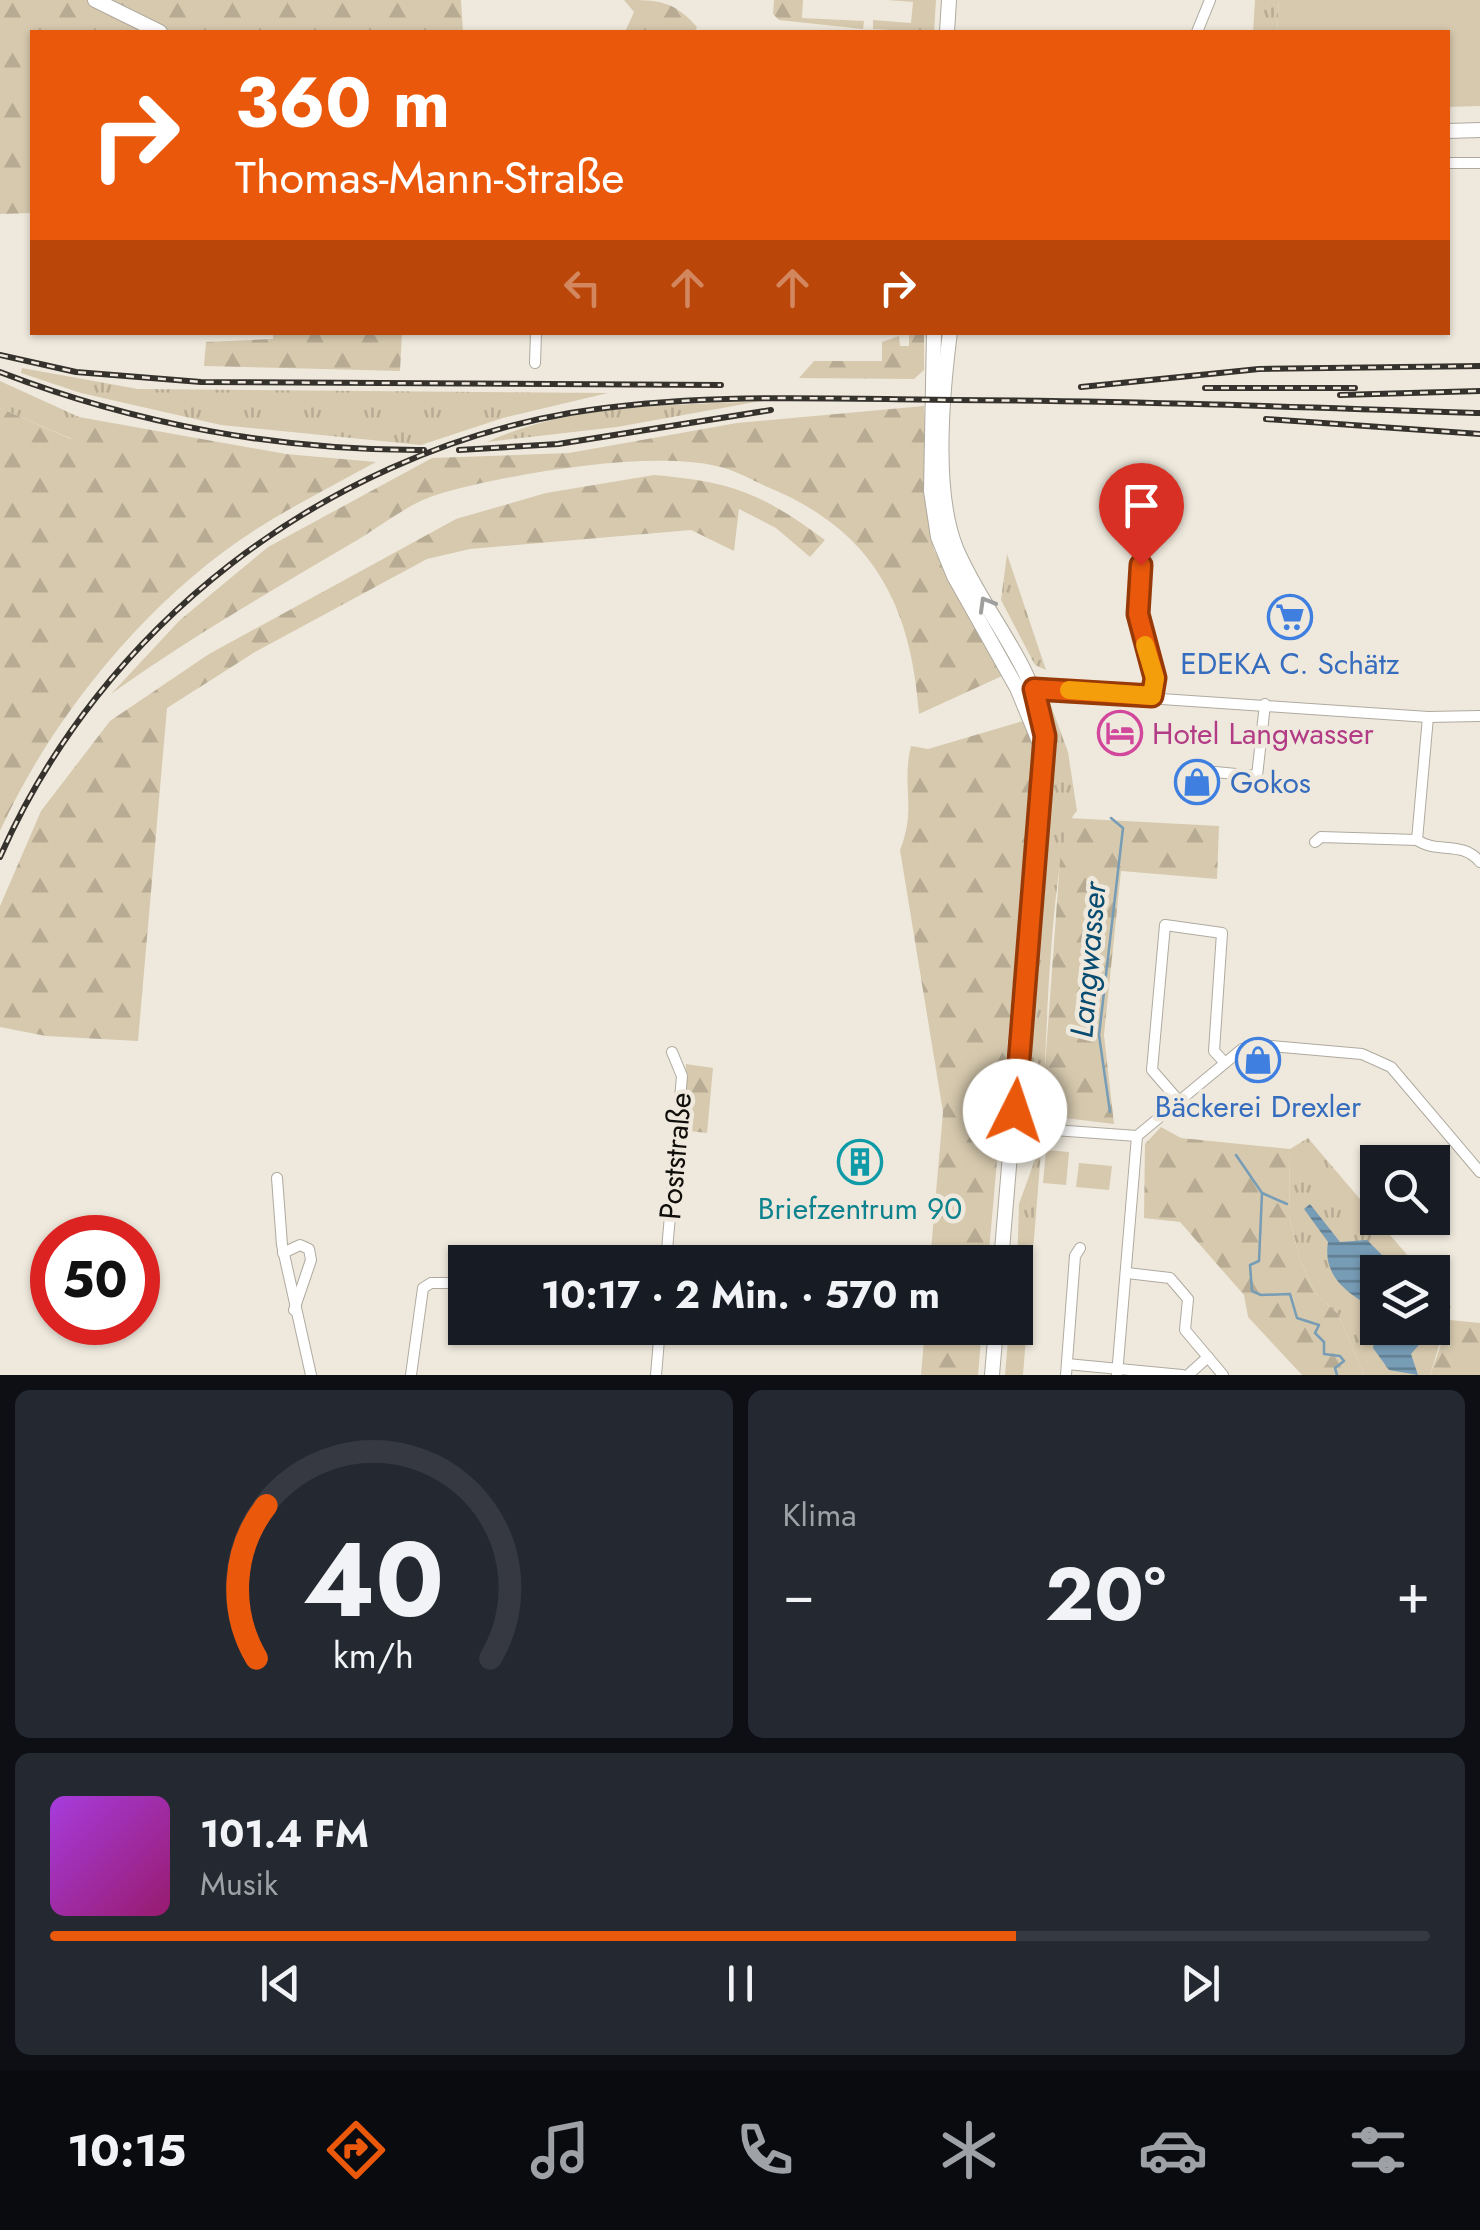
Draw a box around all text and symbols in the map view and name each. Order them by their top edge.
text: 360 m [235,52,450,153]
icon: right [70,70,200,200]
text: Thomas-Mann-Straße [235,145,624,210]
icon: left [555,260,610,315]
icon: ahead [660,260,715,315]
icon: ahead [765,260,820,315]
icon: right [870,260,925,315]
pin [1099,463,1184,566]
icon: arrive [1114,478,1169,533]
supermarket icon: EDEKA C. Schätz [1267,594,1313,640]
one-way arrow [979,597,999,615]
place label: EDEKA C. Schätz [1180,642,1400,685]
hotel icon: Hotel Langwasser [1097,710,1143,756]
place label: Hotel Langwasser [1152,712,1375,755]
shop icon: Gokos [1174,759,1220,805]
place label: Gokos [1230,761,1311,804]
water label: Langwasser [1058,878,1118,1040]
shop icon: Bäckerei Drexler [1235,1037,1281,1083]
position arrow [963,1059,1067,1163]
place label: Bäckerei Drexler [1155,1085,1362,1128]
street label: Poststraße [648,1091,702,1221]
building icon: Briefzentrum 90 [837,1139,883,1185]
map controls [1360,1145,1450,1345]
button: search [1360,1145,1450,1235]
place label: Briefzentrum 90 [758,1187,962,1230]
speed limit sign: 50 [30,1215,160,1345]
button: layers [1360,1255,1450,1345]
text: 10:17 · 2 Min. · 570 m [541,1267,940,1322]
text: Klima [783,1492,857,1538]
text: 40 [303,1505,444,1655]
text: 20° [1045,1540,1166,1648]
text: − [783,1554,815,1634]
text: + [1396,1554,1430,1634]
text: km/h [333,1630,414,1681]
text: 101.4 FM [200,1806,369,1861]
text: Musik [200,1861,278,1907]
icon: previous [253,1956,308,2011]
icon: pause [713,1956,768,2011]
icon: next [1173,1956,1228,2011]
icon: directions [321,2115,391,2185]
icon: music [525,2115,595,2185]
icon: phone [730,2115,800,2185]
icon: climate [934,2115,1004,2185]
icon: car [1138,2115,1208,2185]
icon: filters [1343,2115,1413,2185]
text: 10:15 [67,2118,186,2183]

